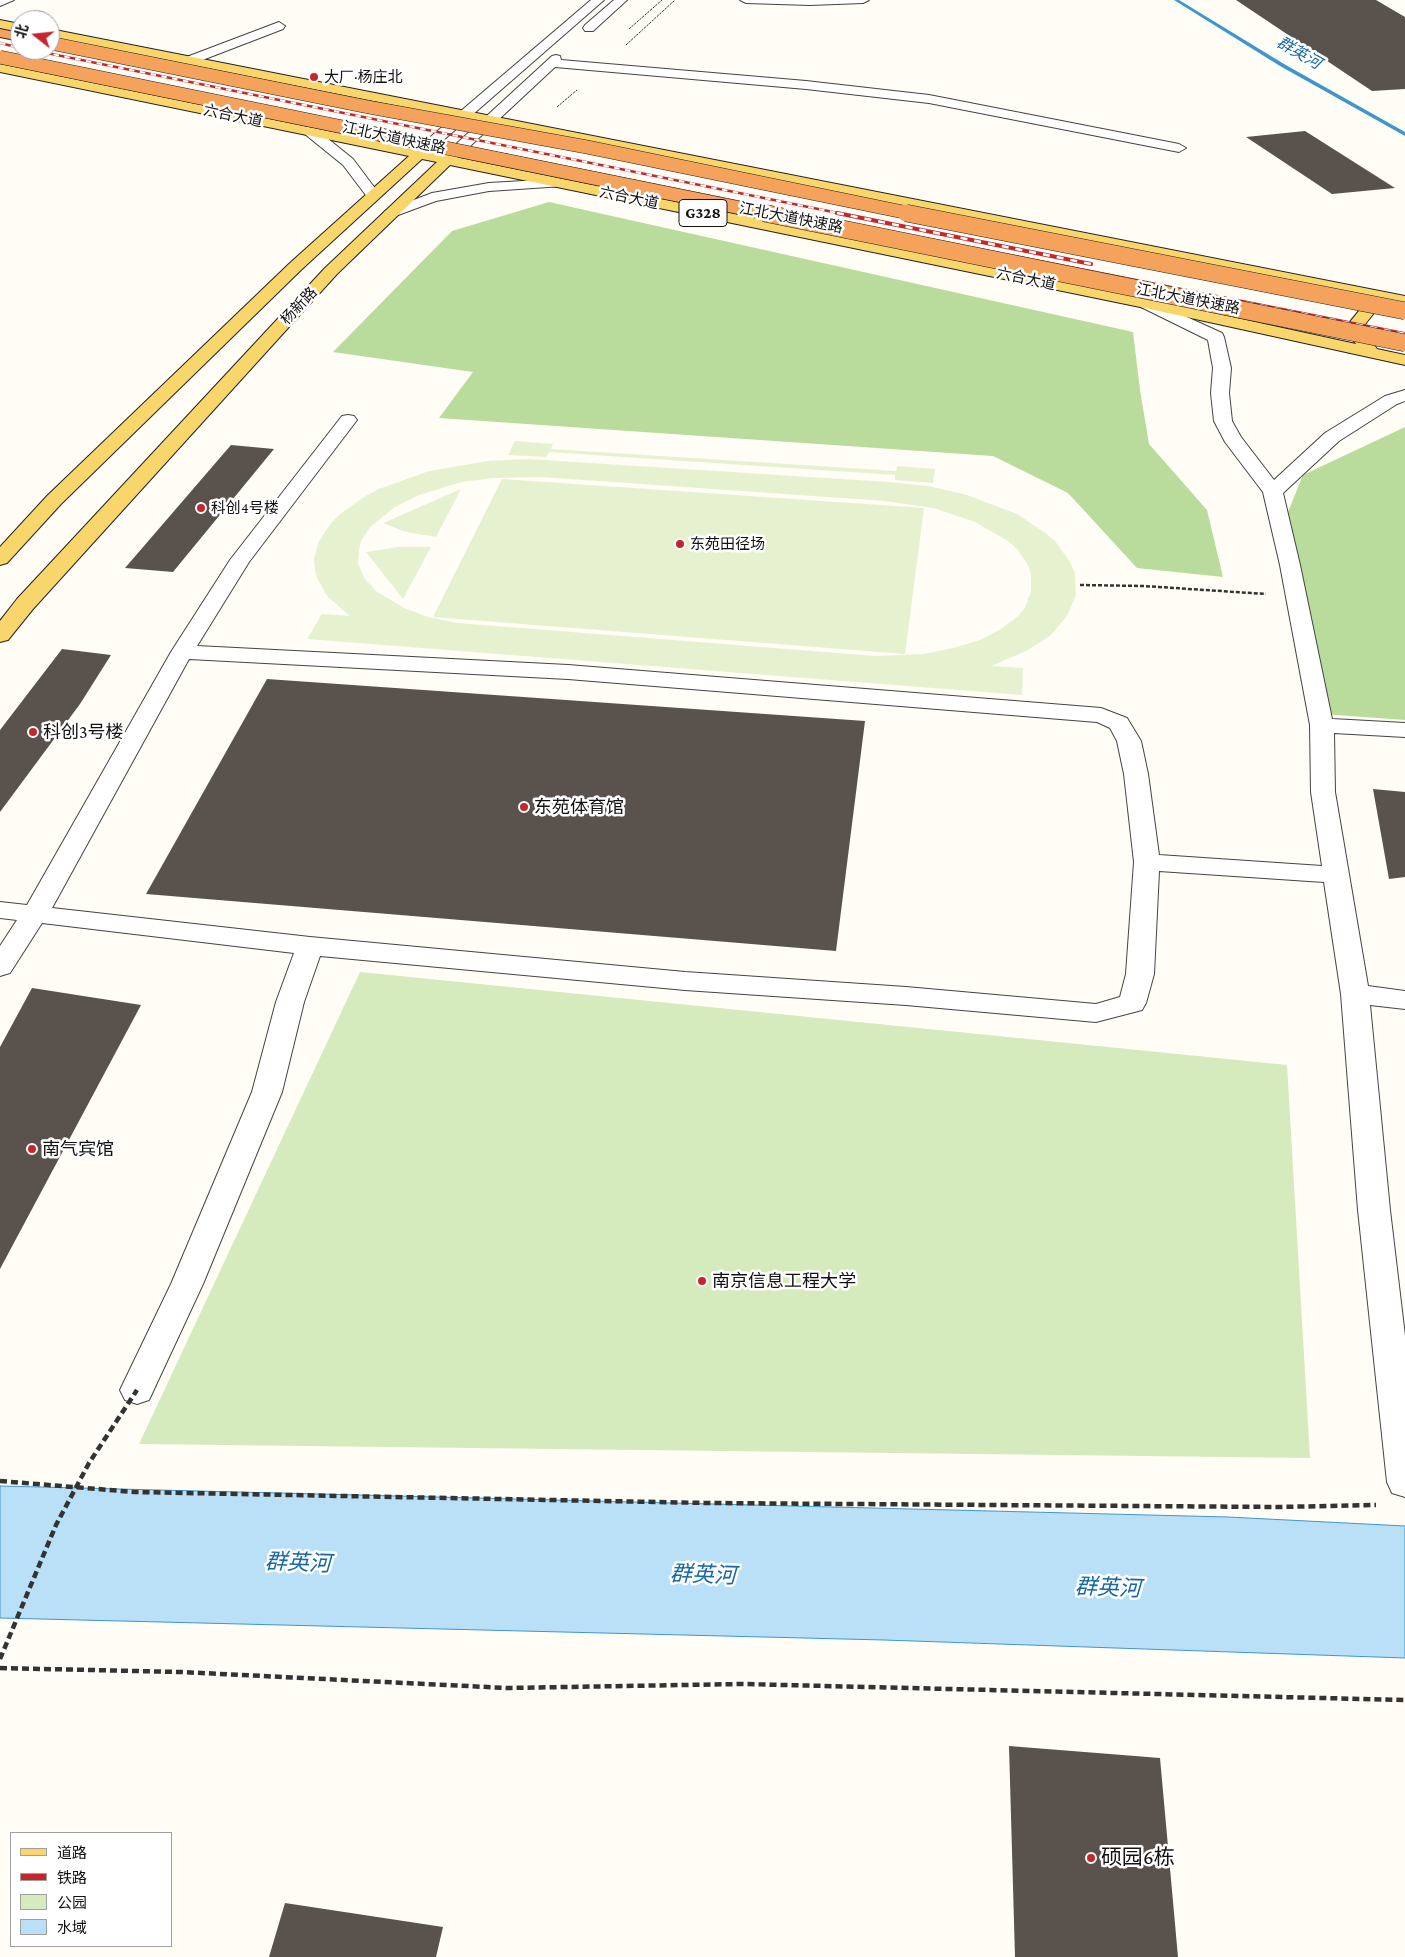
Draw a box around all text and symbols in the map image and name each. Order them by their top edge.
north arrow [10,10,60,60]
text: 北 [12,22,31,40]
water label: 群英河 [1273,33,1325,73]
place label: 大厂·杨庄北 [324,68,403,86]
marker: 大厂·杨庄北 [308,71,320,83]
street label: 六合大道 [202,101,264,131]
street label: 江北大道快速路 [341,118,447,158]
street label: 六合大道 [598,183,660,213]
street label: 江北大道快速路 [738,199,844,237]
road number: G328 [679,200,727,227]
street label: 六合大道 [995,264,1057,294]
street label: 江北大道快速路 [1135,280,1241,318]
street label: 杨新路 [277,283,321,329]
place label: 科创4号楼 [211,499,279,517]
marker: 科创4号楼 [195,502,207,514]
place label: 东苑田径场 [690,535,765,553]
marker: 东苑田径场 [674,538,686,550]
place label: 科创3号楼 [43,721,124,743]
marker: 科创3号楼 [27,726,39,738]
place label: 东苑体育馆 [534,796,624,818]
marker: 东苑体育馆 [518,801,530,813]
place label: 南气宾馆 [42,1138,114,1160]
marker: 南气宾馆 [26,1143,38,1155]
place label: 南京信息工程大学 [712,1270,856,1292]
marker: 南京信息工程大学 [696,1275,708,1287]
water label: 群英河 [265,1549,331,1577]
water label: 群英河 [670,1561,736,1589]
water label: 群英河 [1075,1574,1141,1602]
legend [10,1832,172,1947]
text: 道路 [57,1845,87,1861]
place label: 硕园6栋 [1101,1845,1175,1871]
marker: 硕园6栋 [1085,1852,1097,1864]
text: 铁路 [57,1870,87,1886]
text: 公园 [57,1895,87,1911]
text: 水域 [57,1920,87,1936]

